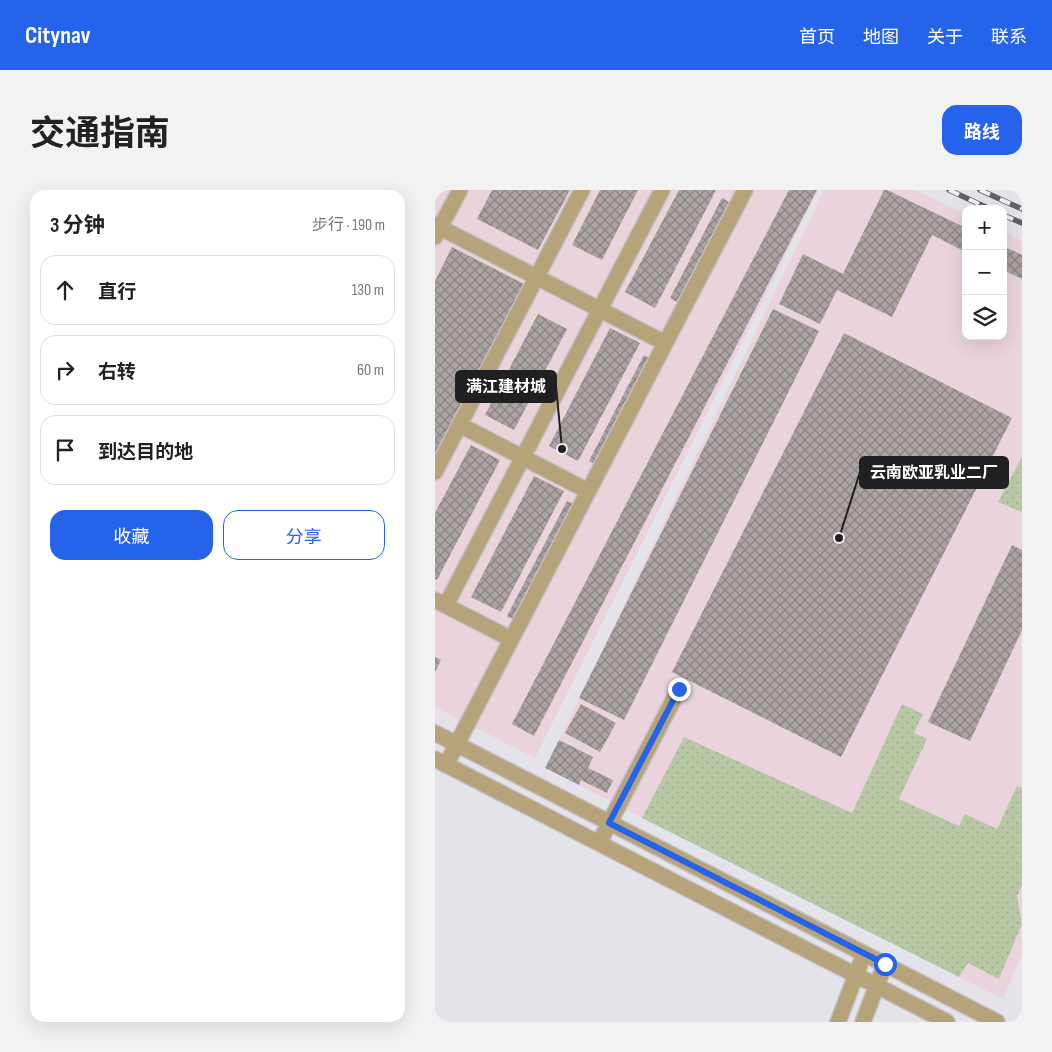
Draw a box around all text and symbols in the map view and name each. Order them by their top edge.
text: Citynav [25,21,91,50]
text: 首页 [799,27,835,48]
text: 地图 [863,27,899,48]
text: 关于 [927,27,963,48]
text: 联系 [991,27,1027,48]
button: 路线 [942,105,1022,155]
text: 交通指南 [30,113,170,156]
map controls [962,205,1007,340]
button: + [962,205,1007,250]
text: 3 分钟 [50,213,105,238]
text: 步行 · 190 m [312,216,385,235]
button: − [962,250,1007,295]
icon: ahead [51,276,79,304]
text: 直行 [98,281,136,304]
text: 130 m [352,281,384,300]
button: layers [962,295,1007,340]
icon: right [51,356,79,384]
text: 右转 [98,361,136,384]
text: 60 m [357,361,384,380]
callout: 满江建材城 [456,371,556,402]
text: 满江建材城 [466,377,546,397]
icon: arrive [51,436,79,464]
text: 到达目的地 [98,441,193,464]
callout: 云南欧亚乳业二厂 [860,457,1008,488]
text: 云南欧亚乳业二厂 [870,464,998,483]
button: 收藏 [50,510,213,560]
button: 分享 [223,510,385,560]
route end [668,678,691,701]
route start [874,953,897,976]

